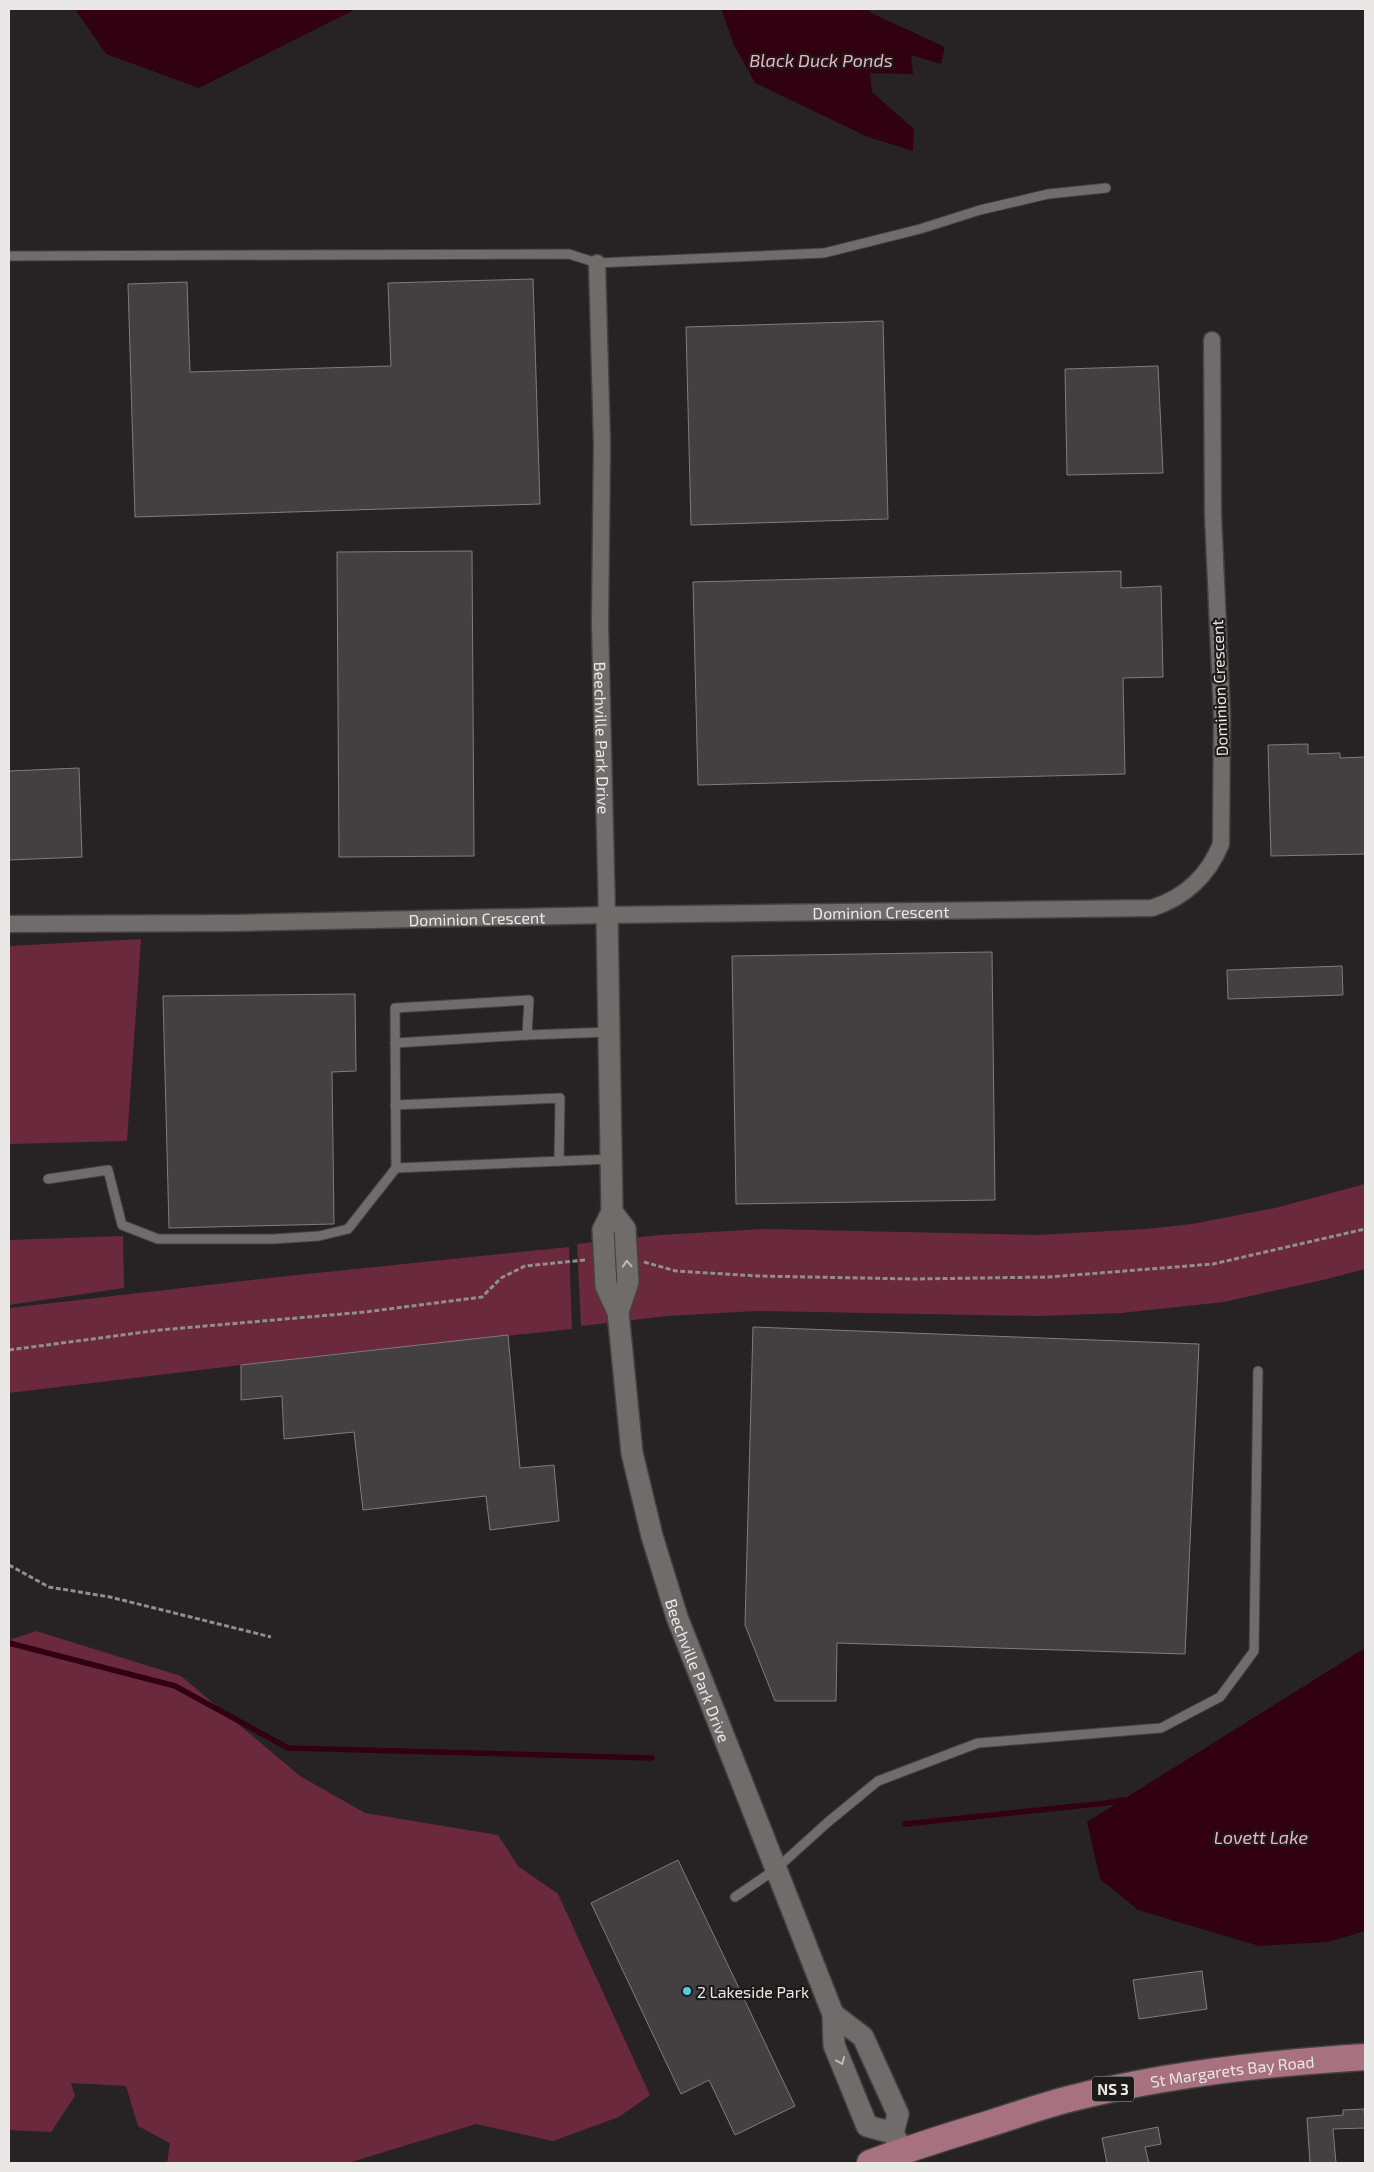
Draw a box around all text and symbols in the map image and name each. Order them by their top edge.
water label: Black Duck Ponds [749,49,893,71]
street label: Dominion Crescent [1207,619,1231,757]
street label: Beechville Park Drive [591,661,614,814]
street label: Dominion Crescent [812,901,949,922]
street label: Dominion Crescent [408,907,545,929]
one-way arrow [622,1260,633,1268]
street label: Beechville Park Drive [662,1596,735,1745]
water label: Lovett Lake [1214,1826,1308,1848]
place label: 2 Lakeside Park [697,1982,809,2001]
marker: 2 Lakeside Park [681,1985,693,1997]
street label: St Margarets Bay Road [1149,2051,1315,2091]
one-way arrow [836,2057,846,2065]
road number: NS 3 [1092,2076,1134,2102]

